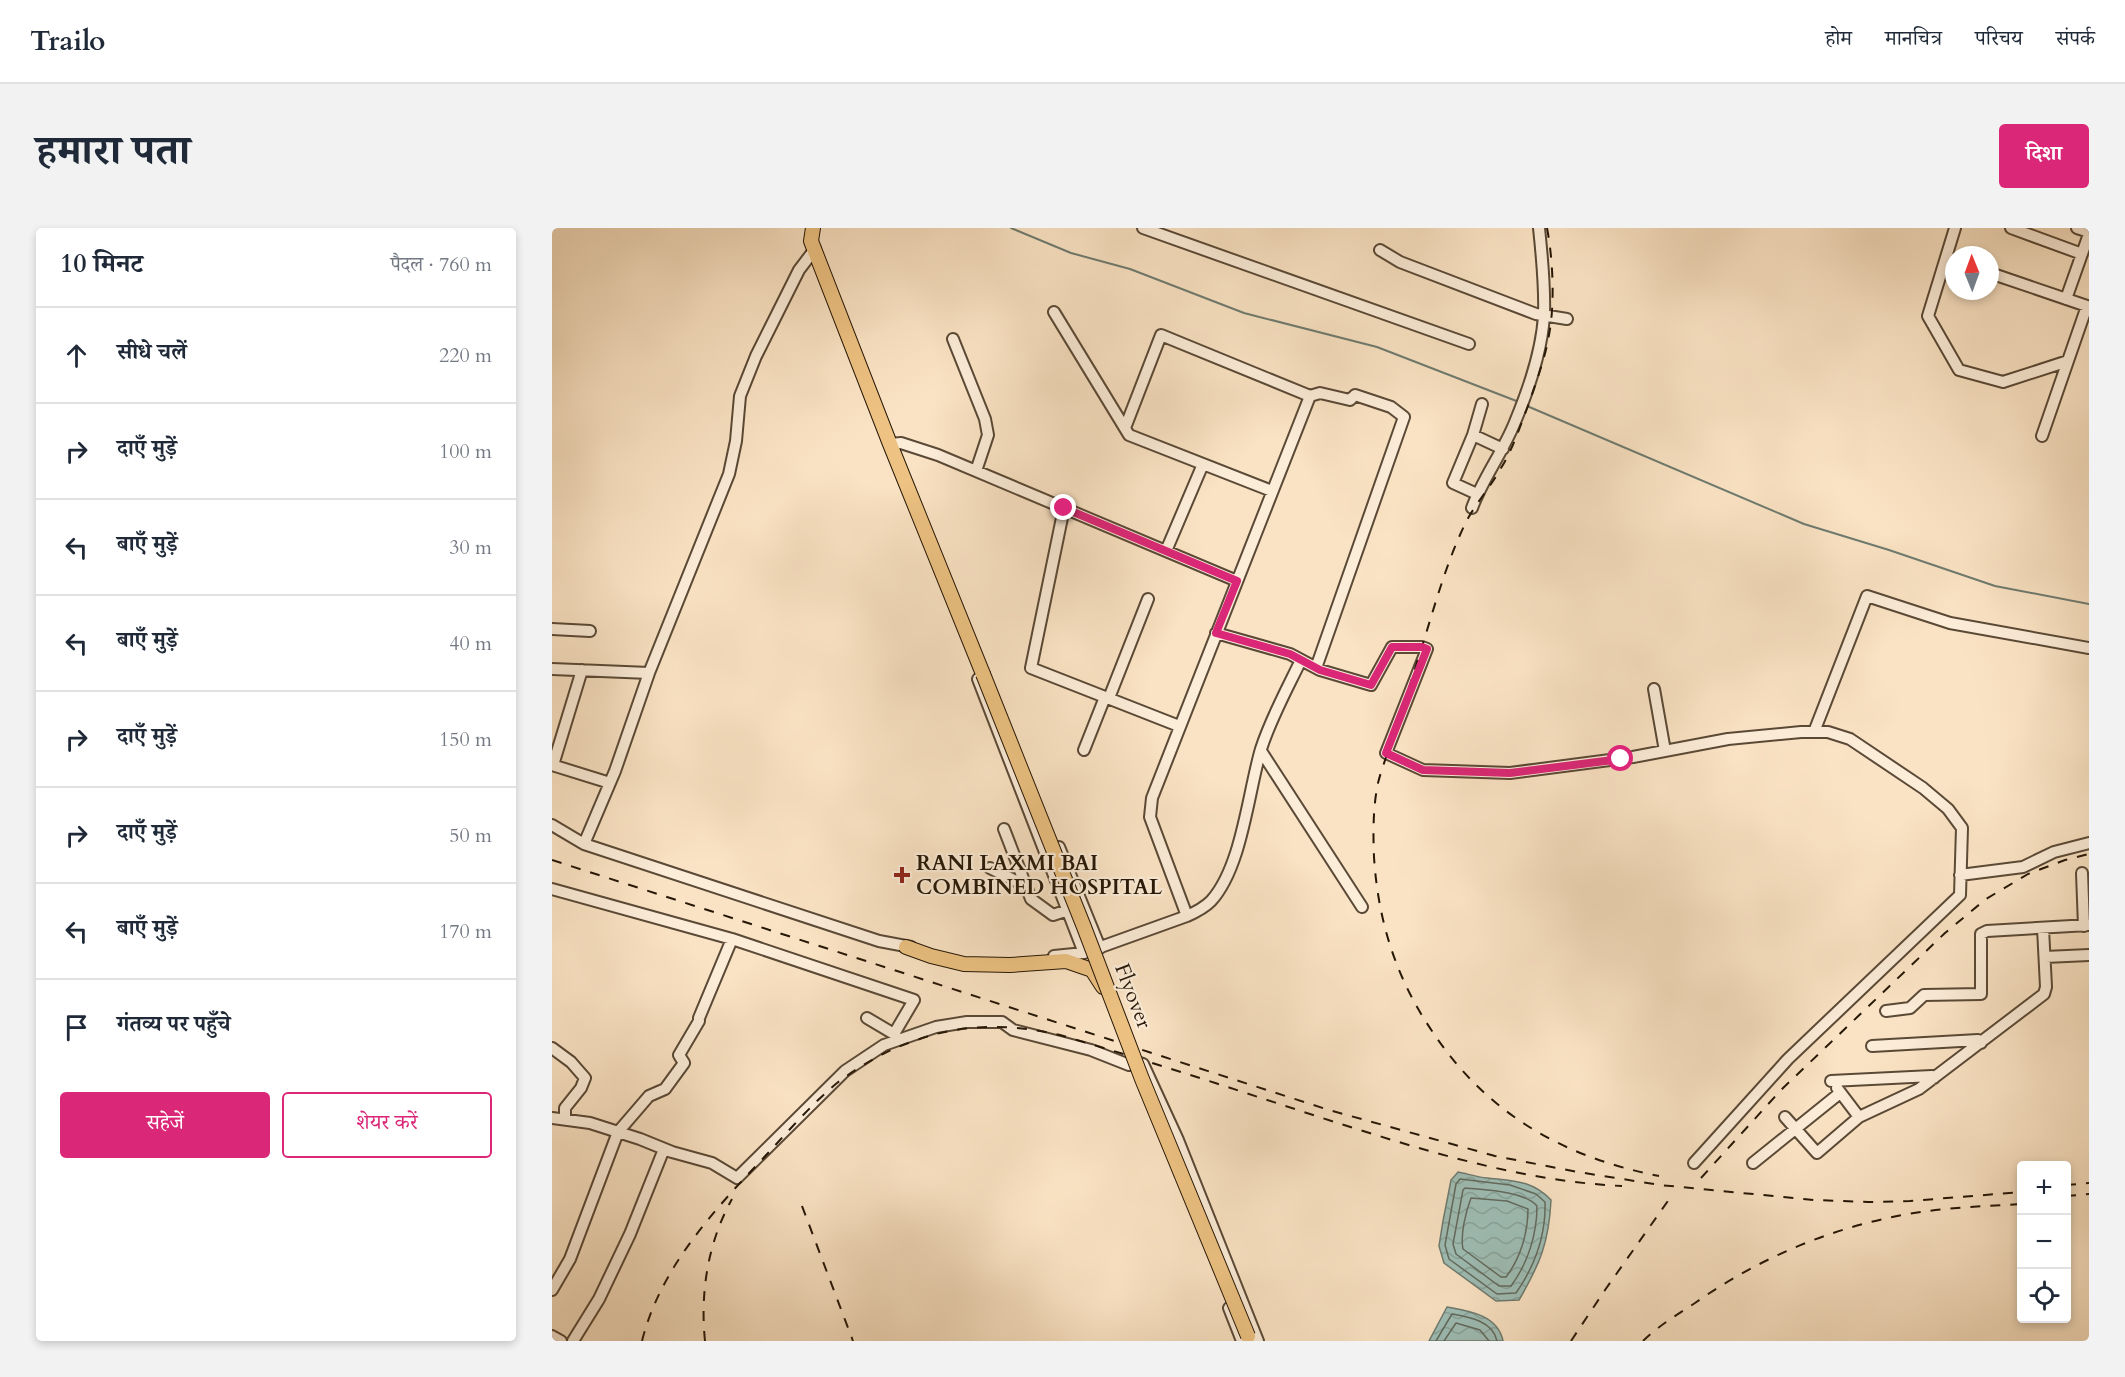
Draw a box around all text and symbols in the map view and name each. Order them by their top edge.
text: Trailo [30,22,105,60]
text: होम [1825,24,1852,53]
text: मानचित्र [1885,24,1942,53]
text: परिचय [1975,24,2023,53]
text: संपर्क [2056,24,2095,53]
text: हमारा पता [36,122,190,179]
button: दिशा [1999,124,2089,188]
text: 10 मिनट [60,246,143,281]
north arrow [1945,246,1999,300]
text: पैदल · 760 m [390,251,492,278]
text: सीधे चलें [117,337,187,367]
icon: ahead [60,339,93,372]
text: 220 m [439,342,492,369]
text: दाएँ मुड़ें [117,433,177,463]
icon: right [60,435,93,468]
text: 100 m [439,438,492,465]
route end [1050,494,1076,520]
text: बाएँ मुड़ें [117,529,177,559]
icon: left [60,531,93,564]
text: 30 m [449,534,492,561]
text: बाएँ मुड़ें [117,625,177,655]
icon: left [60,627,93,660]
text: 40 m [449,630,492,657]
text: दाएँ मुड़ें [117,721,177,751]
icon: right [60,723,93,756]
text: 150 m [439,726,492,753]
route start [1607,745,1633,771]
text: दाएँ मुड़ें [117,817,177,847]
icon: right [60,819,93,852]
text: 50 m [449,822,492,849]
place label: RANI LAXMI BAI COMBINED HOSPITAL [916,849,1163,902]
marker: RANI LAXMI BAI COMBINED HOSPITAL [893,866,911,884]
text: बाएँ मुड़ें [117,913,177,943]
icon: left [60,915,93,948]
text: 170 m [439,918,492,945]
street label: Flyover [1107,959,1159,1033]
text: गंतव्य पर पहुँचे [117,1009,231,1039]
icon: arrive [60,1011,93,1044]
button: सहेजें [60,1092,270,1158]
button: शेयर करें [282,1092,492,1158]
map controls [2017,1161,2071,1323]
button: + [2017,1161,2071,1215]
button: − [2017,1215,2071,1269]
button: locate [2017,1269,2071,1323]

